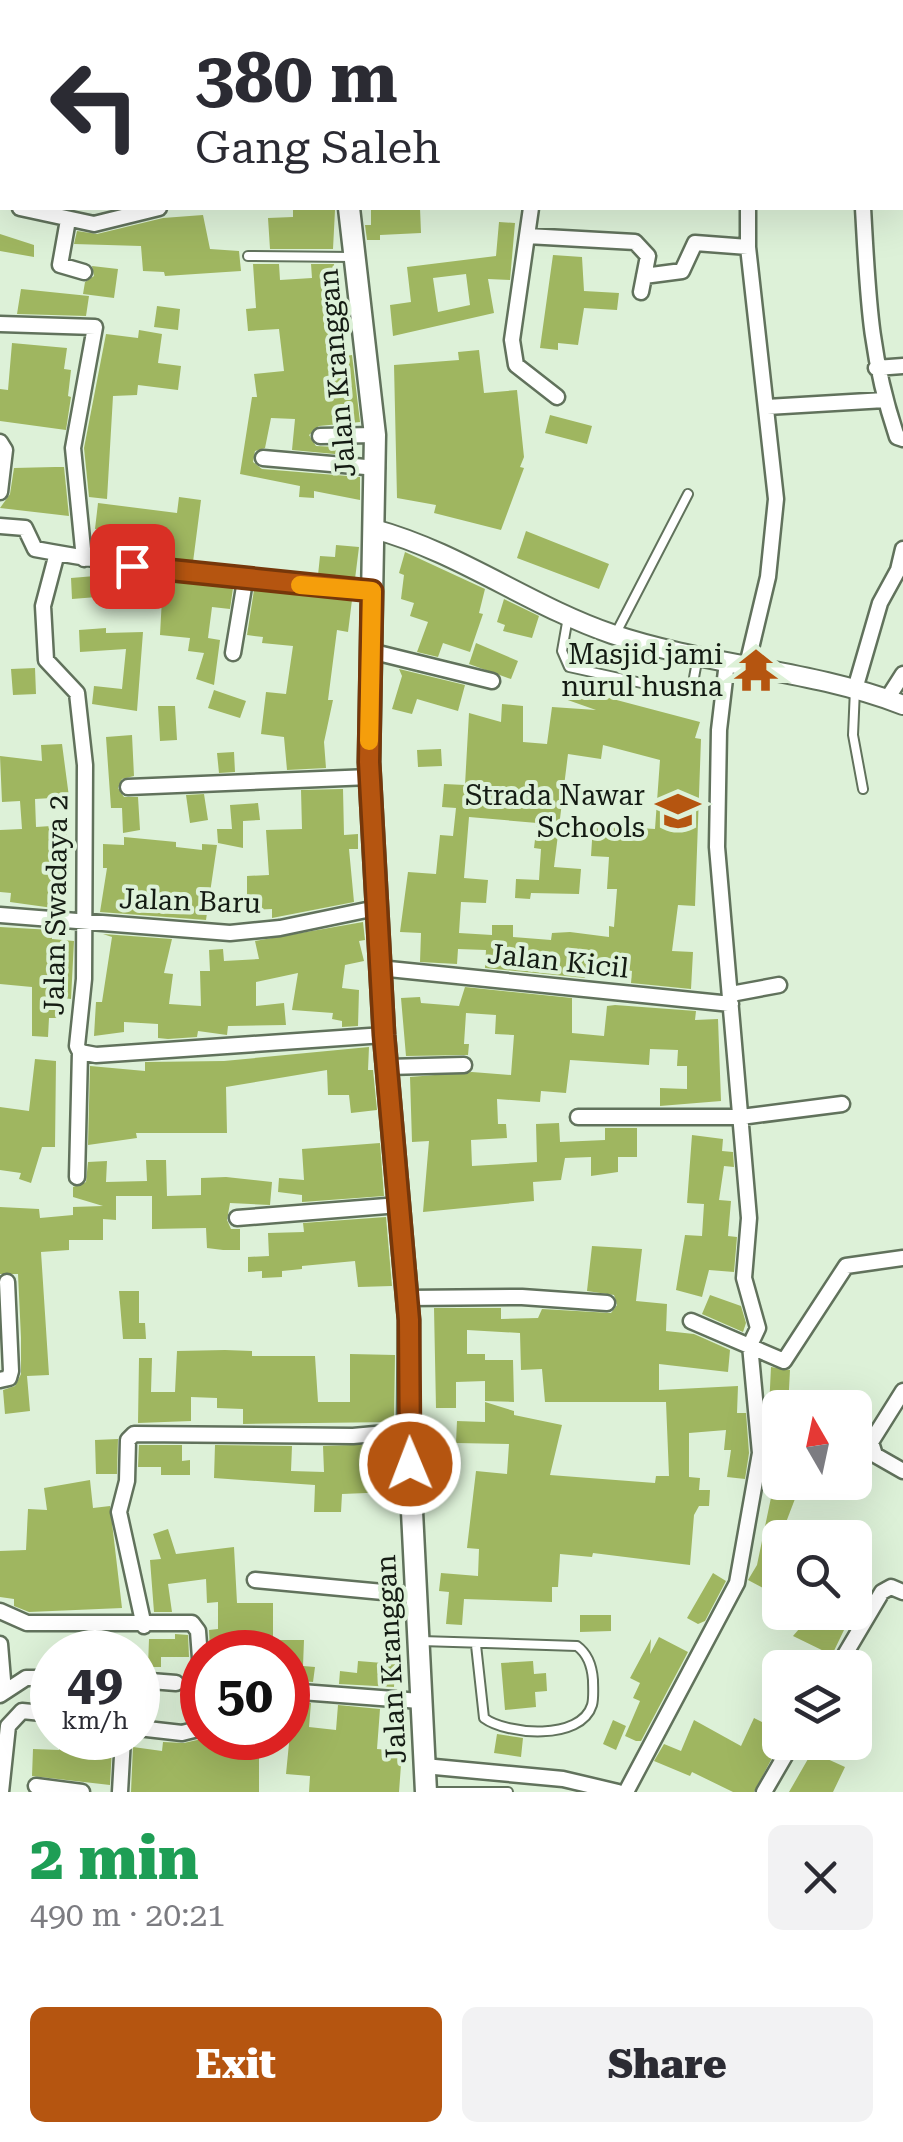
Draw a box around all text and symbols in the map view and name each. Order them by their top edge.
text: 380 m [195,37,398,119]
icon: left [30,40,160,170]
text: Gang Saleh [195,121,441,174]
street label: Jalan Kranggan [311,267,363,479]
pin [90,524,175,609]
icon: arrive [105,539,160,594]
place label: Masjid jami nurul husna [561,638,723,703]
temple icon: Masjid jami nurul husna [732,646,780,694]
place label: Strada Nawar Schools [465,779,645,844]
school or university icon: Strada Nawar Schools [654,787,702,835]
street label: Jalan Swadaya 2 [38,794,74,1016]
street label: Jalan Baru [118,882,262,920]
street label: Jalan Kicil [486,937,631,985]
north arrow [762,1390,872,1500]
map controls [762,1390,872,1760]
position arrow [358,1412,462,1516]
button: search [762,1520,872,1630]
street label: Jalan Kranggan [369,1554,413,1764]
speed limit sign: 50 [180,1630,310,1760]
button: layers [762,1650,872,1760]
text: 49 [67,1654,123,1712]
text: km/h [62,1706,128,1735]
text: 2 min [30,1823,199,1894]
button: close [768,1825,873,1930]
text: 490 m · 20:21 [30,1896,225,1934]
button: Exit [30,2007,442,2122]
button: Share [462,2007,873,2122]

